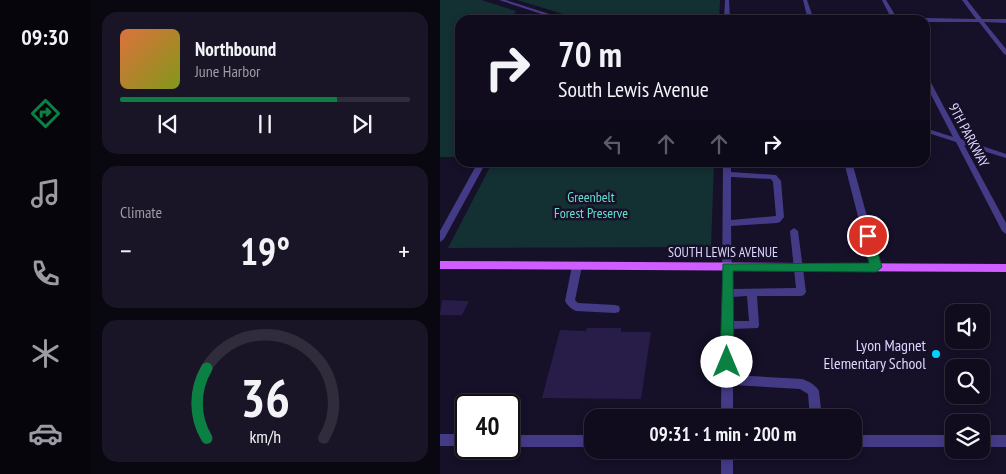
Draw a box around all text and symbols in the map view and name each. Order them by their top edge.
text: 09:30 [21,23,69,51]
text: 70 m [558,31,622,77]
icon: right [475,35,540,100]
text: Northbound [195,37,276,61]
text: June Harbor [195,61,260,81]
text: South Lewis Avenue [558,75,709,103]
icon: directions [28,96,63,131]
street label: 9TH PARKWAY [945,100,994,171]
icon: previous [154,110,182,138]
icon: pause [251,110,279,138]
icon: next [348,110,376,138]
icon: left [599,130,627,158]
icon: ahead [652,130,680,158]
icon: ahead [705,130,733,158]
icon: right [758,130,786,158]
icon: music [28,176,63,211]
park label: Greenbelt Forest Preserve [554,188,628,222]
text: Climate [120,202,162,222]
pin [847,215,889,257]
icon: arrive [854,222,882,250]
text: 19° [240,226,290,275]
text: − [120,232,132,269]
text: + [398,232,410,269]
street label: SOUTH LEWIS AVENUE [668,243,778,261]
icon: phone [28,256,63,291]
map controls [945,304,990,459]
button: sound [945,304,990,349]
position arrow [700,335,752,387]
place label: Lyon Magnet Elementary School [823,335,927,373]
icon: climate [28,336,63,371]
marker: Lyon Magnet Elementary School [930,348,942,360]
button: search [945,359,990,404]
text: 36 [240,364,290,431]
speed limit sign: 40 [455,394,520,459]
button: layers [945,414,990,459]
icon: car [28,416,63,451]
text: 09:31 · 1 min · 200 m [650,422,796,446]
text: km/h [249,425,281,448]

